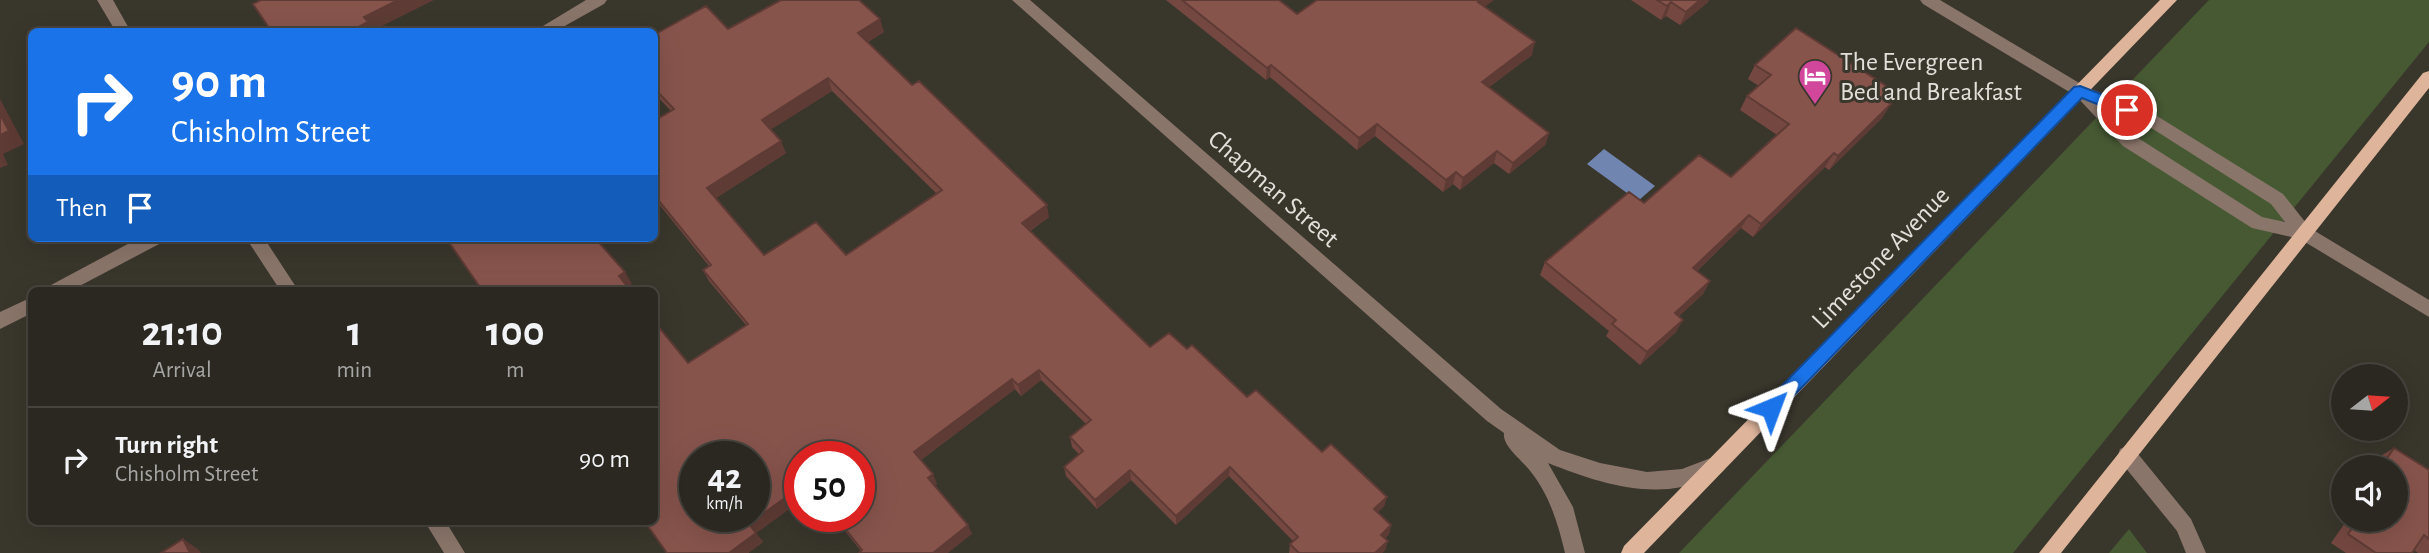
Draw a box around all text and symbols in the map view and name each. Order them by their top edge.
place label: The Evergreen Bed and Breakfast [1840,49,2022,105]
icon: right [56,56,147,147]
hotel icon: The Evergreen Bed and Breakfast [1796,57,1834,106]
text: 90 m [171,58,267,107]
pin [2097,80,2157,140]
icon: arrive [2108,91,2146,129]
text: Chisholm Street [171,116,370,148]
street label: Chapman Street [1203,125,1344,252]
street label: Limestone Avenue [1807,182,1954,333]
icon: arrive [121,189,159,227]
text: Then [56,195,107,221]
text: 21:10 [141,311,223,353]
text: 1 [347,311,362,353]
text: 100 [486,311,545,353]
text: Arrival [153,359,212,382]
text: min [336,359,372,382]
text: m [506,359,524,382]
north arrow [2331,364,2408,441]
map controls [2331,364,2408,532]
position arrow [1734,371,1808,445]
text: Turn right [115,432,218,458]
icon: right [56,441,94,479]
speed limit sign: 50 [784,441,875,532]
text: 90 m [579,446,630,472]
button: sound [2331,455,2408,532]
text: 42 [707,460,742,495]
text: Chisholm Street [115,463,258,486]
text: km/h [706,495,743,513]

